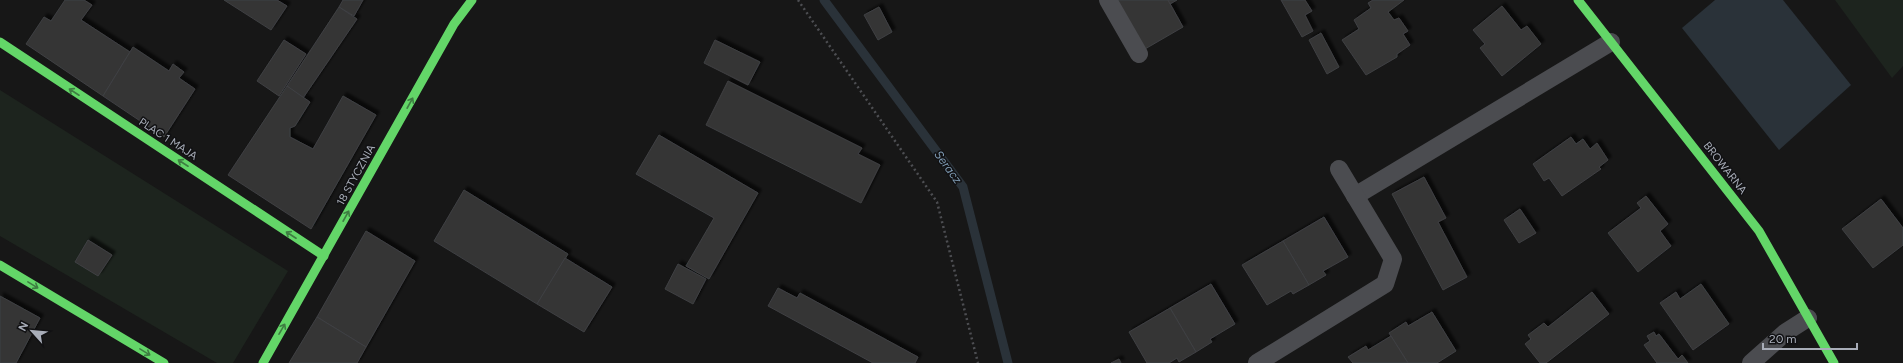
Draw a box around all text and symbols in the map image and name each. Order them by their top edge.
one-way arrow [68,87,80,95]
one-way arrow [407,97,415,109]
street label: PLAC 1 MAJA [136,115,200,163]
street label: BROWARNA [1701,139,1750,197]
street label: 18 STYCZNIA [334,142,378,208]
water label: Seracz [931,148,965,186]
one-way arrow [178,159,189,167]
one-way arrow [343,210,351,222]
one-way arrow [286,231,297,239]
one-way arrow [27,281,39,289]
north arrow [12,311,52,351]
text: N [16,320,31,333]
one-way arrow [279,323,287,335]
scale bar [1763,325,1857,351]
text: 20 m [1769,332,1797,346]
one-way arrow [139,348,151,356]

